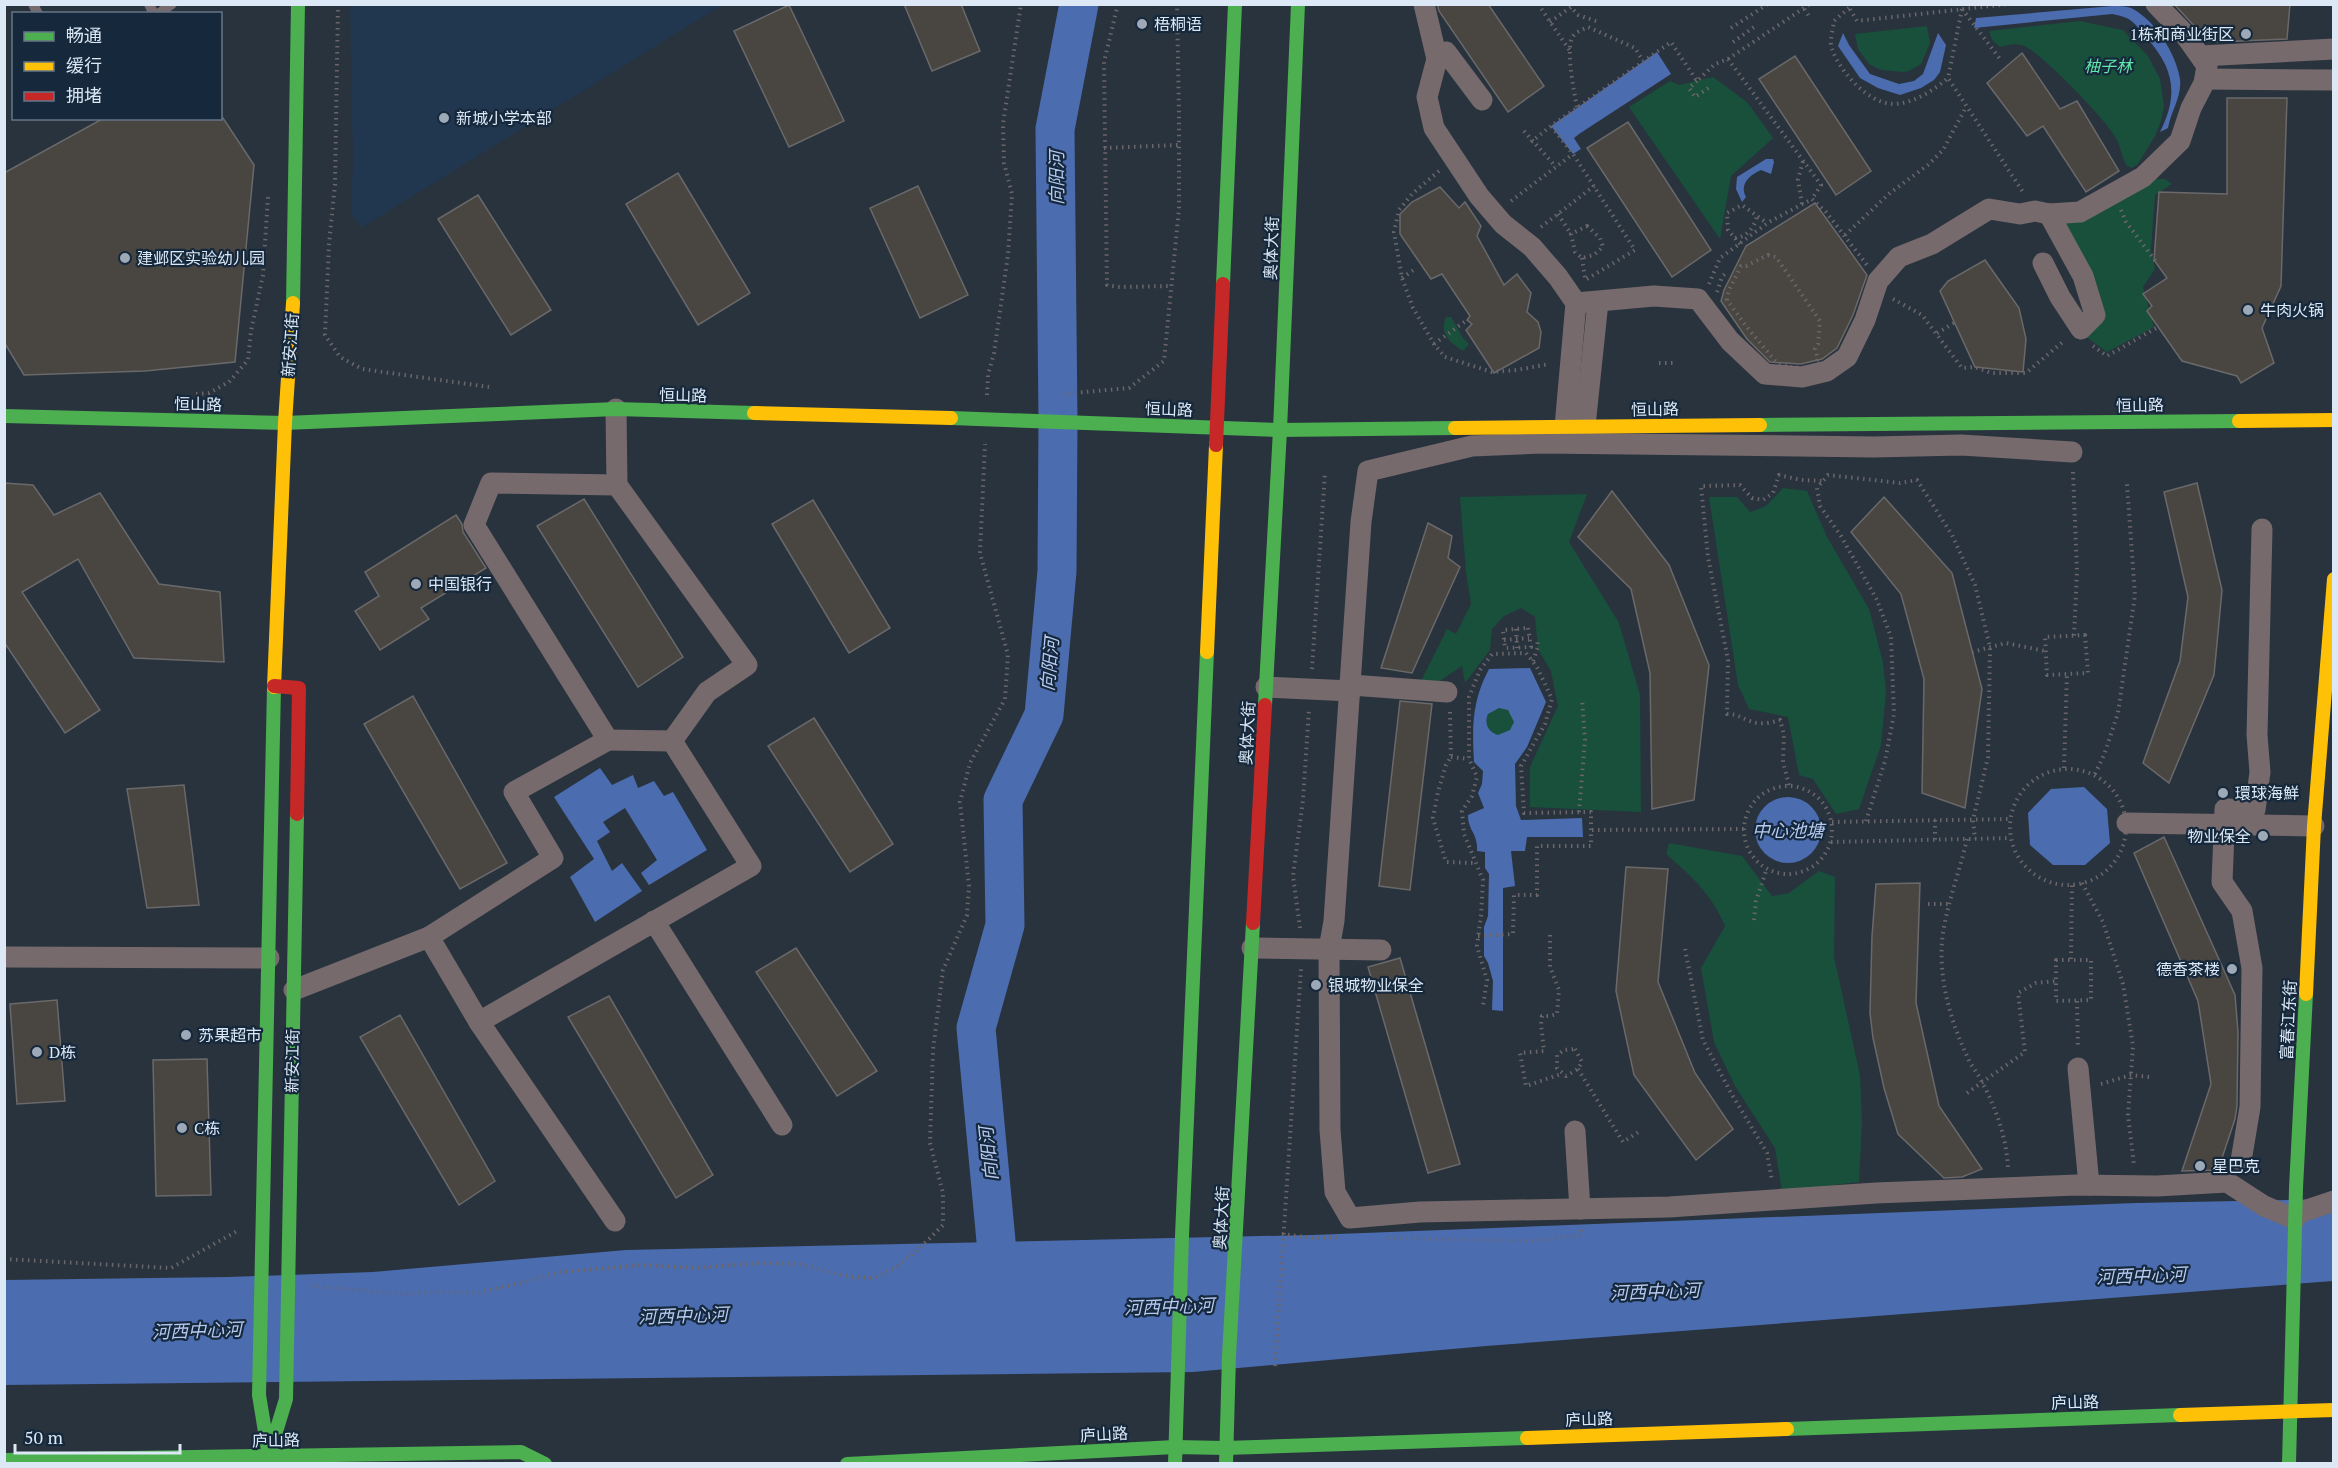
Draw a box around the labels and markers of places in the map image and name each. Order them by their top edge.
place label: 梧桐语 [1154,13,1202,35]
marker: 梧桐语 [1135,17,1149,31]
place label: 1栋和商业街区 [2129,23,2234,45]
marker: 1栋和商业街区 [2239,27,2253,41]
place label: 新城小学本部 [456,107,552,129]
marker: 新城小学本部 [437,111,451,125]
place label: 建邺区实验幼儿园 [137,247,265,269]
marker: 建邺区实验幼儿园 [118,251,132,265]
place label: 牛肉火锅 [2260,299,2324,321]
marker: 牛肉火锅 [2241,303,2255,317]
place label: 中国银行 [428,573,492,595]
marker: 中国银行 [409,577,423,591]
place label: 環球海鮮 [2235,782,2299,804]
marker: 環球海鮮 [2216,786,2230,800]
place label: 物业保全 [2187,825,2251,847]
marker: 物业保全 [2256,829,2270,843]
place label: 德香茶楼 [2156,958,2220,980]
marker: 德香茶楼 [2225,962,2239,976]
place label: 银城物业保全 [1328,974,1424,996]
marker: 银城物业保全 [1309,978,1323,992]
place label: 苏果超市 [198,1024,262,1046]
marker: 苏果超市 [179,1028,193,1042]
place label: D栋 [49,1041,76,1063]
marker: D栋 [30,1045,44,1059]
place label: C栋 [194,1117,220,1139]
marker: C栋 [175,1121,189,1135]
place label: 星巴克 [2212,1155,2260,1177]
marker: 星巴克 [2193,1159,2207,1173]

